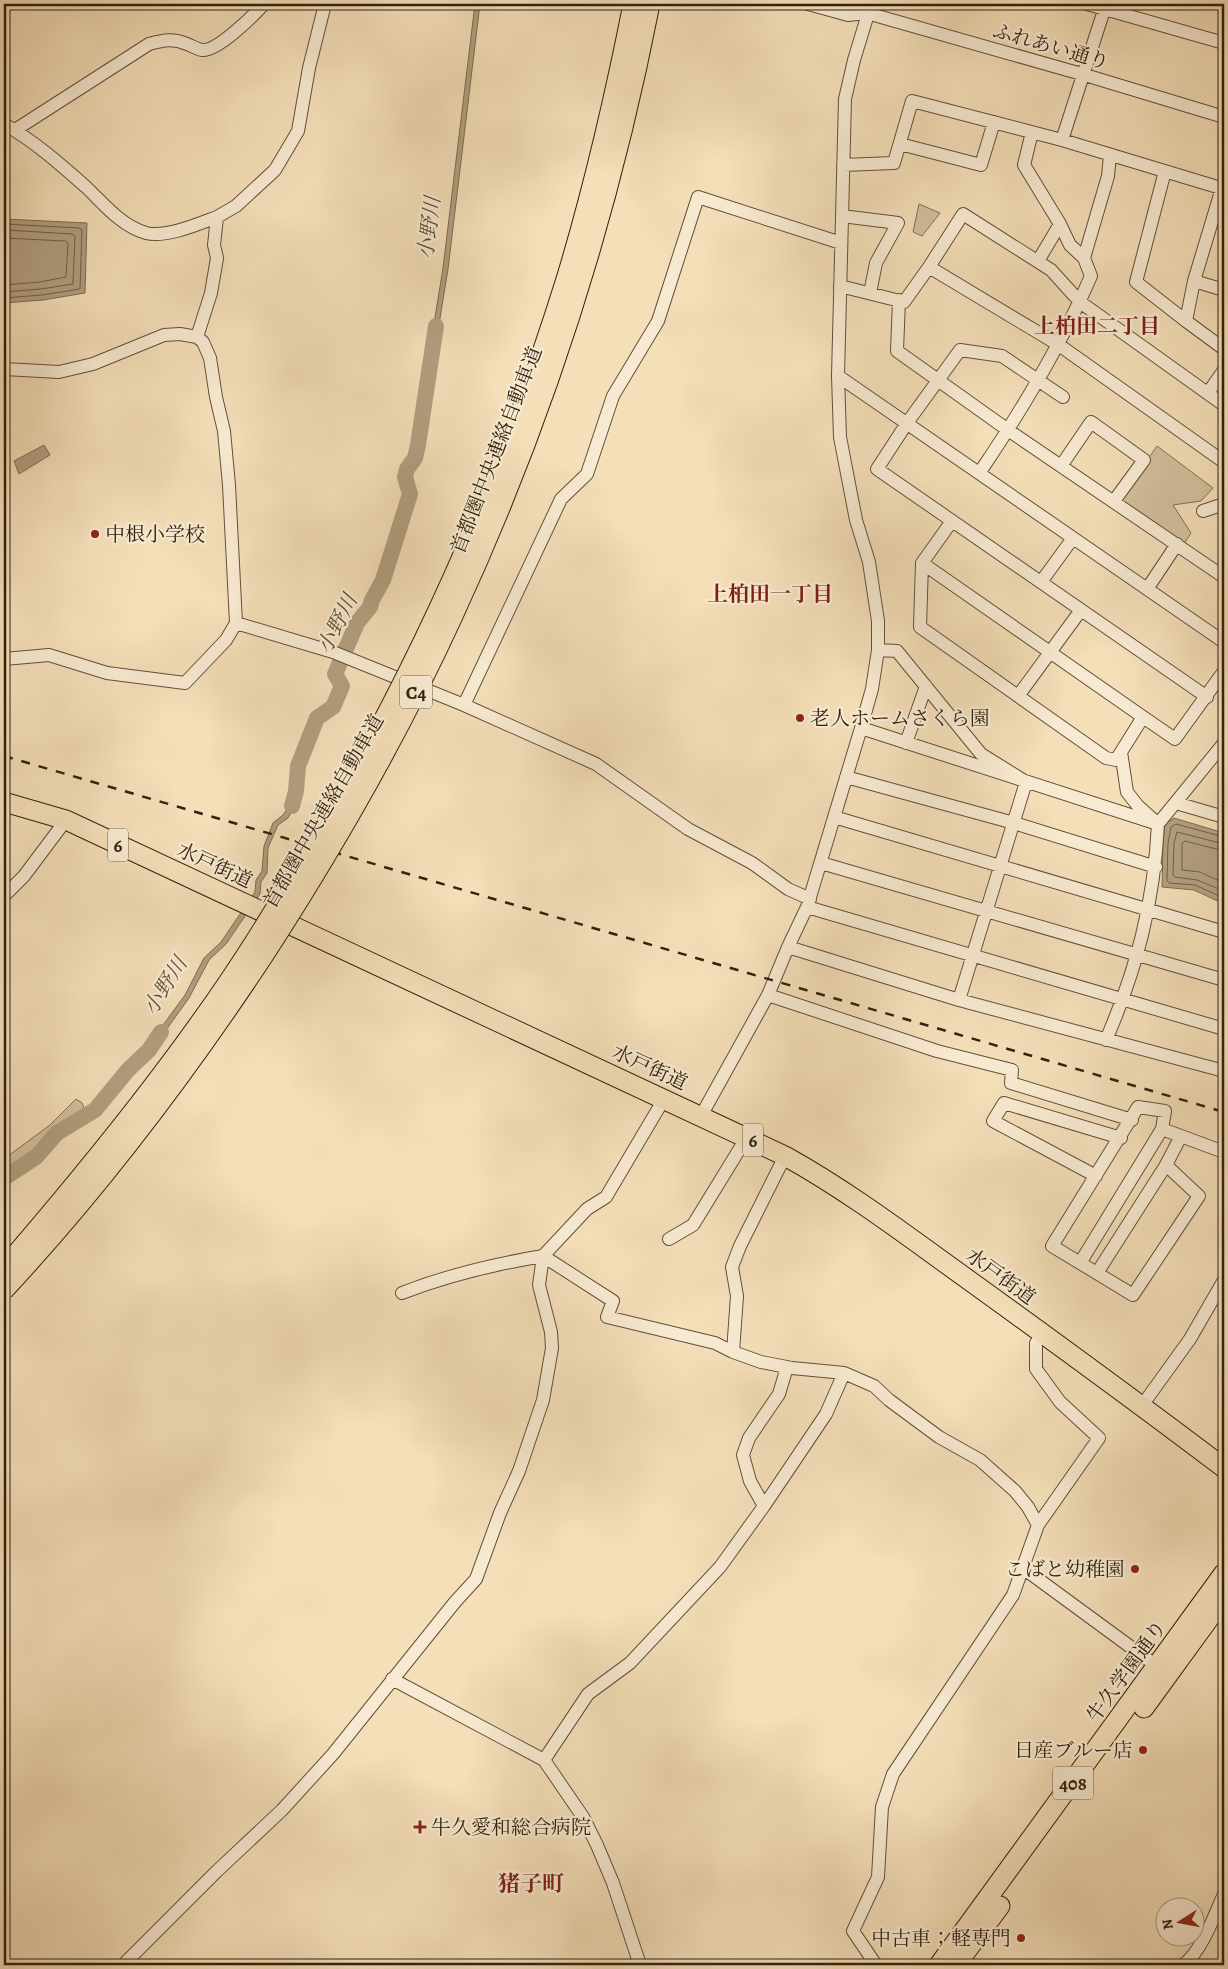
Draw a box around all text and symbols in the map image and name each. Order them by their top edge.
street label: ふれあい通り [989,17,1112,76]
water label: 小野川 [411,193,447,261]
district label: 上柏田二丁目 [1034,312,1160,340]
street label: 首都圏中央連絡自動車道 [444,343,548,558]
place label: 中根小学校 [105,521,205,548]
marker: 中根小学校 [89,528,101,540]
district label: 上柏田一丁目 [707,580,833,608]
water label: 小野川 [310,588,365,658]
road number: C4 [400,676,432,709]
place label: 老人ホームさくら園 [810,705,990,732]
street label: 首都圏中央連絡自動車道 [257,709,390,913]
marker: 老人ホームさくら園 [794,712,806,724]
road number: 6 [108,828,128,862]
street label: 水戸街道 [173,836,257,895]
water label: 小野川 [136,950,195,1020]
street label: 水戸街道 [608,1038,692,1097]
road number: 6 [743,1124,763,1156]
street label: 水戸街道 [960,1242,1041,1311]
place label: こばと幼稚園 [1005,1556,1125,1583]
marker: こばと幼稚園 [1129,1563,1141,1575]
street label: 牛久学園通り [1080,1615,1173,1728]
place label: 日産ブルー店 [1014,1737,1133,1764]
marker: 日産ブルー店 [1137,1744,1149,1756]
road number: 408 [1053,1766,1093,1800]
place label: 牛久愛和総合病院 [431,1814,591,1841]
marker: 牛久愛和総合病院 [413,1820,427,1834]
district label: 猪子町 [498,1869,564,1899]
north arrow [1156,1896,1206,1946]
text: N [1157,1918,1178,1931]
place label: 中古車；軽専門 [871,1925,1011,1952]
marker: 中古車；軽専門 [1015,1932,1027,1944]

